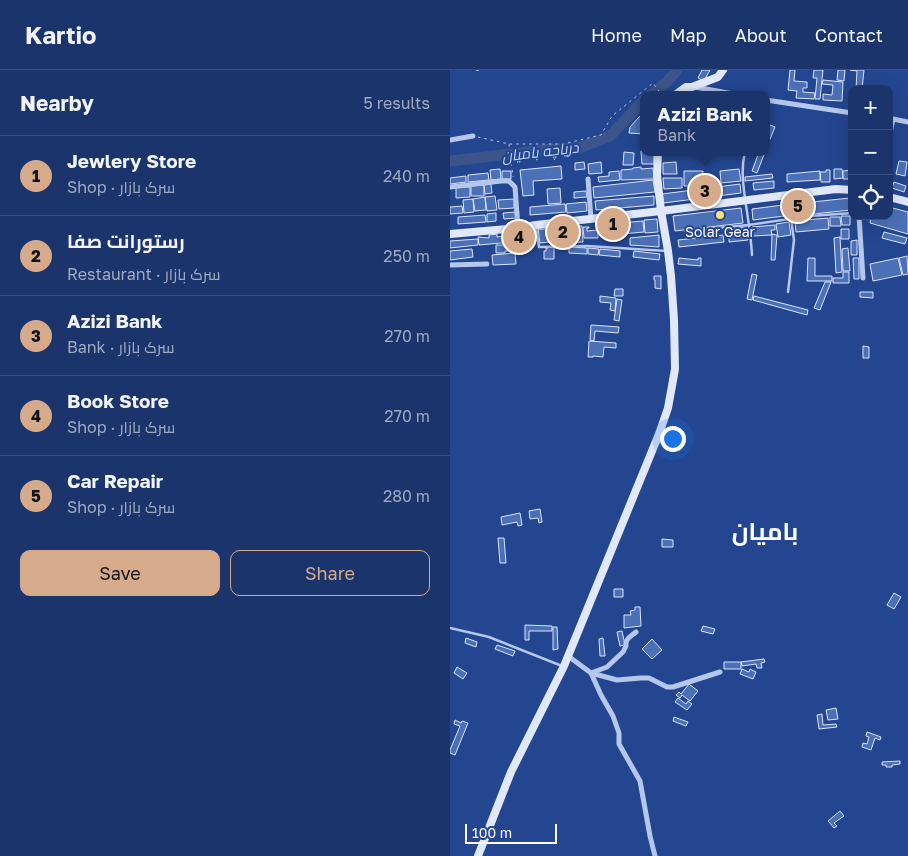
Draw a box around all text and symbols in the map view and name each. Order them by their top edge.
text: Kartio [25,20,97,49]
text: Home [591,24,642,46]
text: Map [670,24,707,46]
text: About [735,24,787,46]
text: Contact [815,24,883,46]
map controls [848,85,893,220]
button: + [848,85,893,130]
text: Nearby [20,90,94,116]
popup [640,91,770,156]
text: 5 results [364,93,430,113]
text: Azizi Bank [657,102,753,125]
text: Bank [657,125,696,145]
button: − [848,130,893,175]
water label: دریاچه بامیان [501,137,580,167]
text: Jewlery Store [67,149,196,172]
text: 1 [32,166,40,186]
text: 240 m [383,166,430,186]
pin: 3 [689,172,721,210]
button: locate [848,175,893,220]
text: Shop · سرک بازار [67,177,175,197]
pin: 5 [782,187,814,225]
pin: 1 [597,205,629,243]
marker: Solar Gear [714,209,726,221]
pin: 2 [547,213,579,251]
pin: 4 [503,218,535,256]
place label: Solar Gear [685,223,756,240]
text: رستورانت صفا [67,229,185,252]
text: 2 [31,246,41,266]
text: 250 m [383,246,430,266]
text: Restaurant · سرک بازار [67,264,221,284]
text: Azizi Bank [67,309,162,332]
text: 3 [31,326,41,346]
text: 270 m [384,326,430,346]
text: Bank · سرک بازار [67,337,174,357]
text: Book Store [67,389,169,412]
text: 4 [31,406,41,426]
text: 270 m [384,406,430,426]
text: Shop · سرک بازار [67,417,175,437]
your location [660,426,686,452]
text: Car Repair [67,469,163,492]
text: 5 [31,486,41,506]
text: 280 m [383,486,430,506]
text: Shop · سرک بازار [67,497,175,517]
district label: بامیان [732,516,798,546]
button: Save [20,550,220,596]
button: Share [230,550,430,596]
scale bar [465,821,558,844]
text: 100 m [472,824,512,841]

